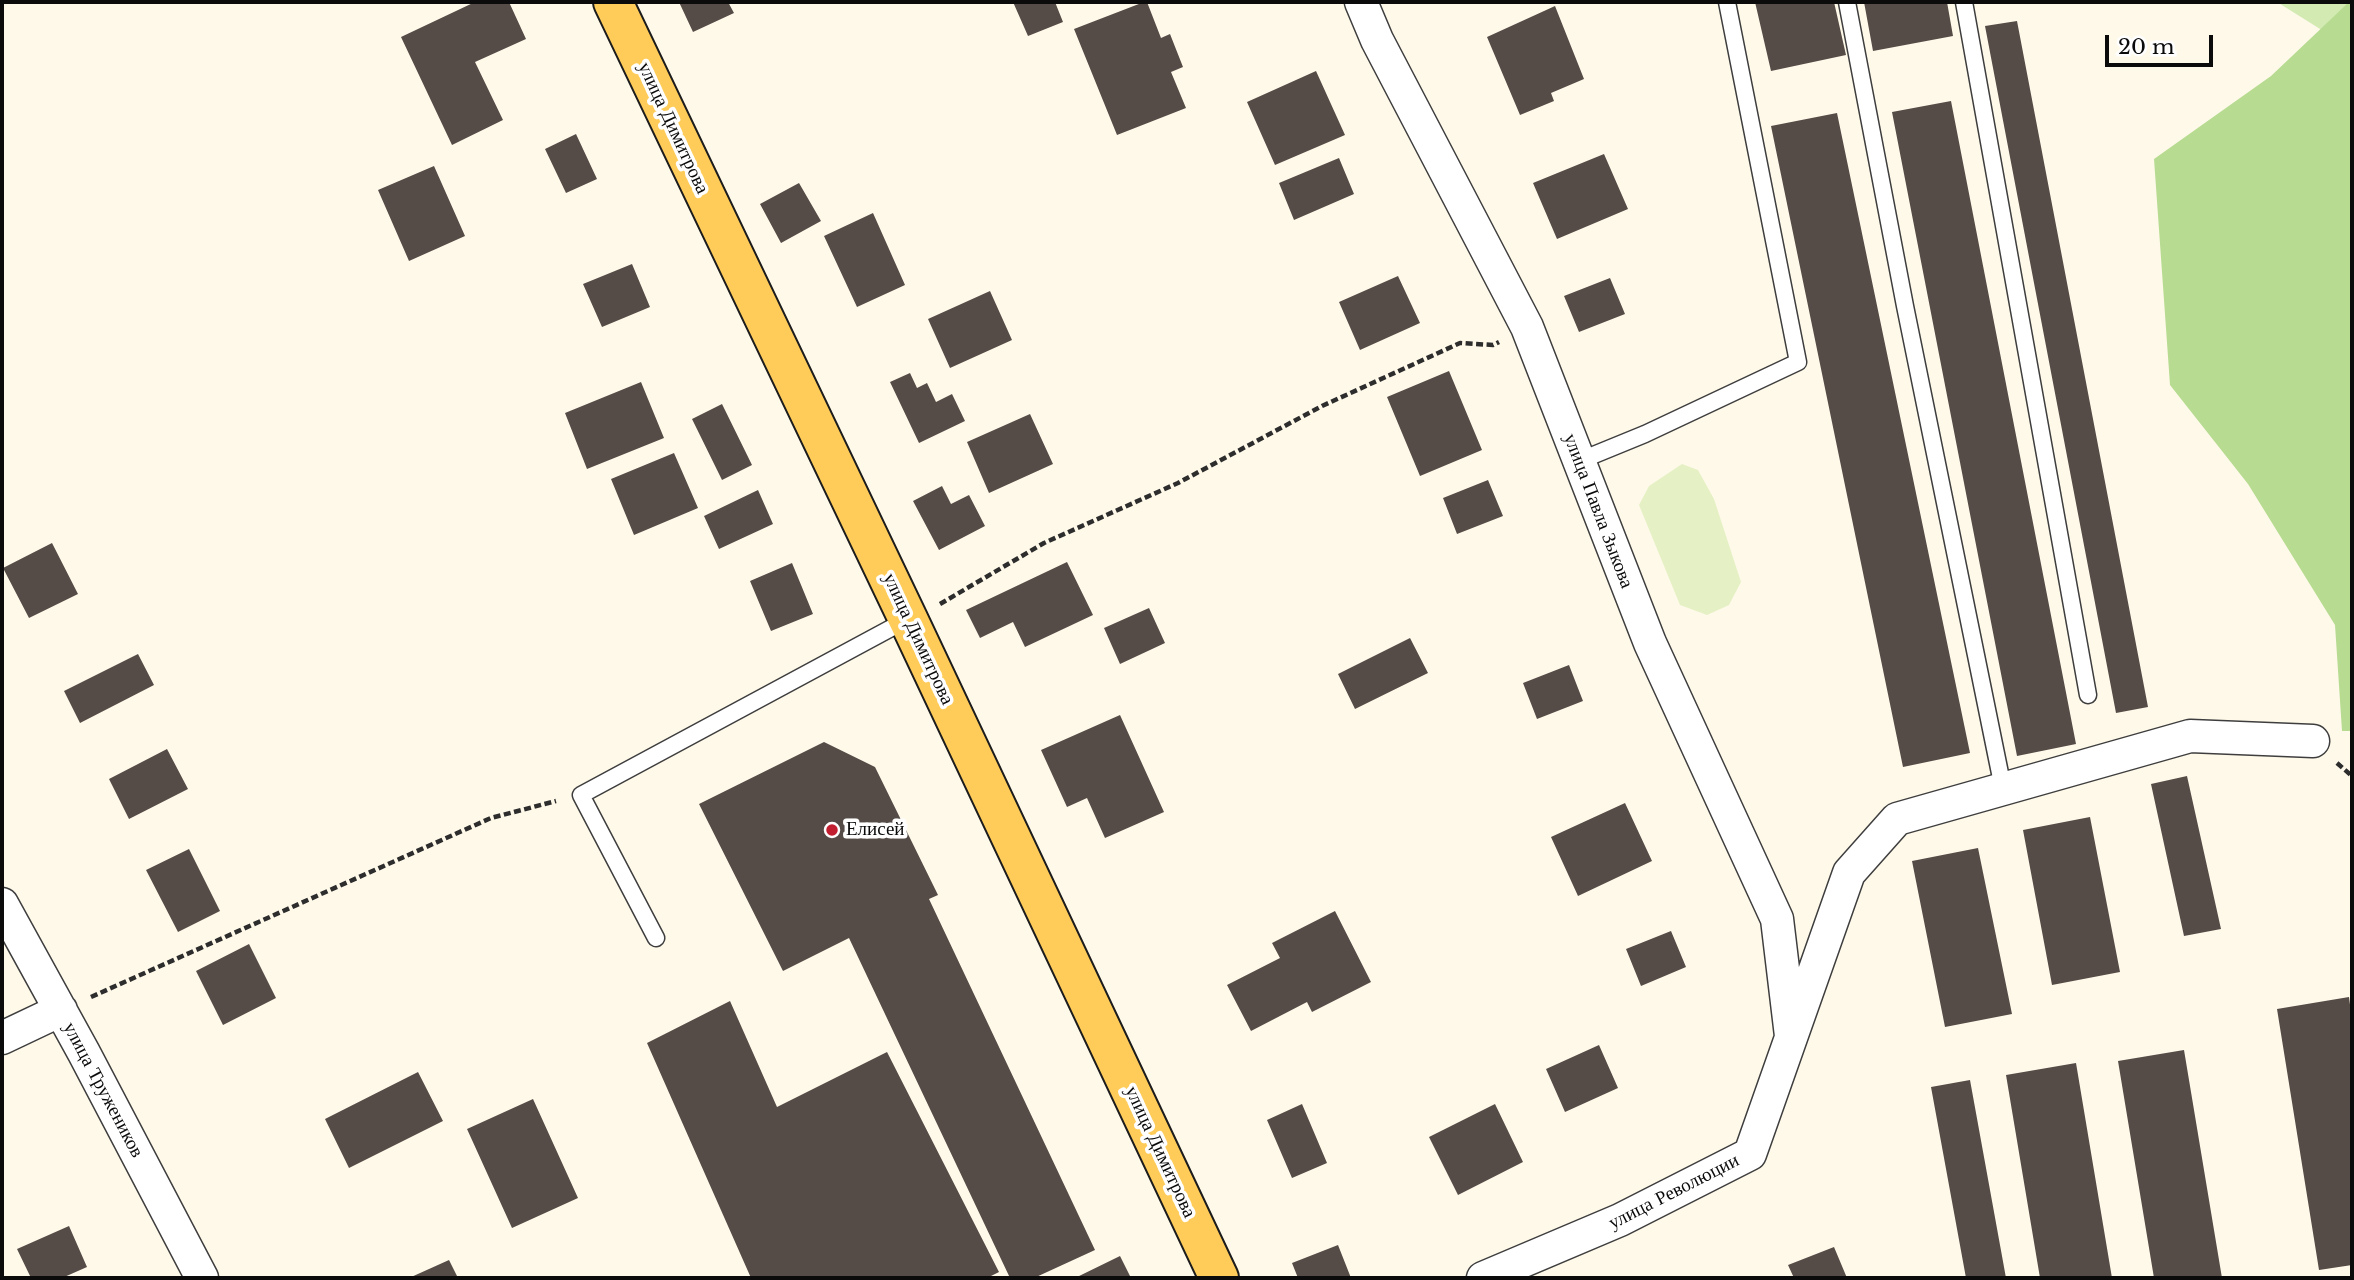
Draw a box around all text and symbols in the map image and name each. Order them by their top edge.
scale bar [2109,21,2218,65]
text: 20 m [2118,34,2175,60]
street label: улица Димитрова [633,59,713,197]
street label: улица Павла Зыкова [1558,430,1638,592]
street label: улица Димитрова [878,570,958,708]
place label: Елисей [846,819,905,841]
marker: Елисей [824,822,840,838]
street label: улица Тружеников [58,1018,148,1162]
street label: улица Димитрова [1120,1083,1200,1221]
street label: улица Революции [1605,1149,1743,1235]

